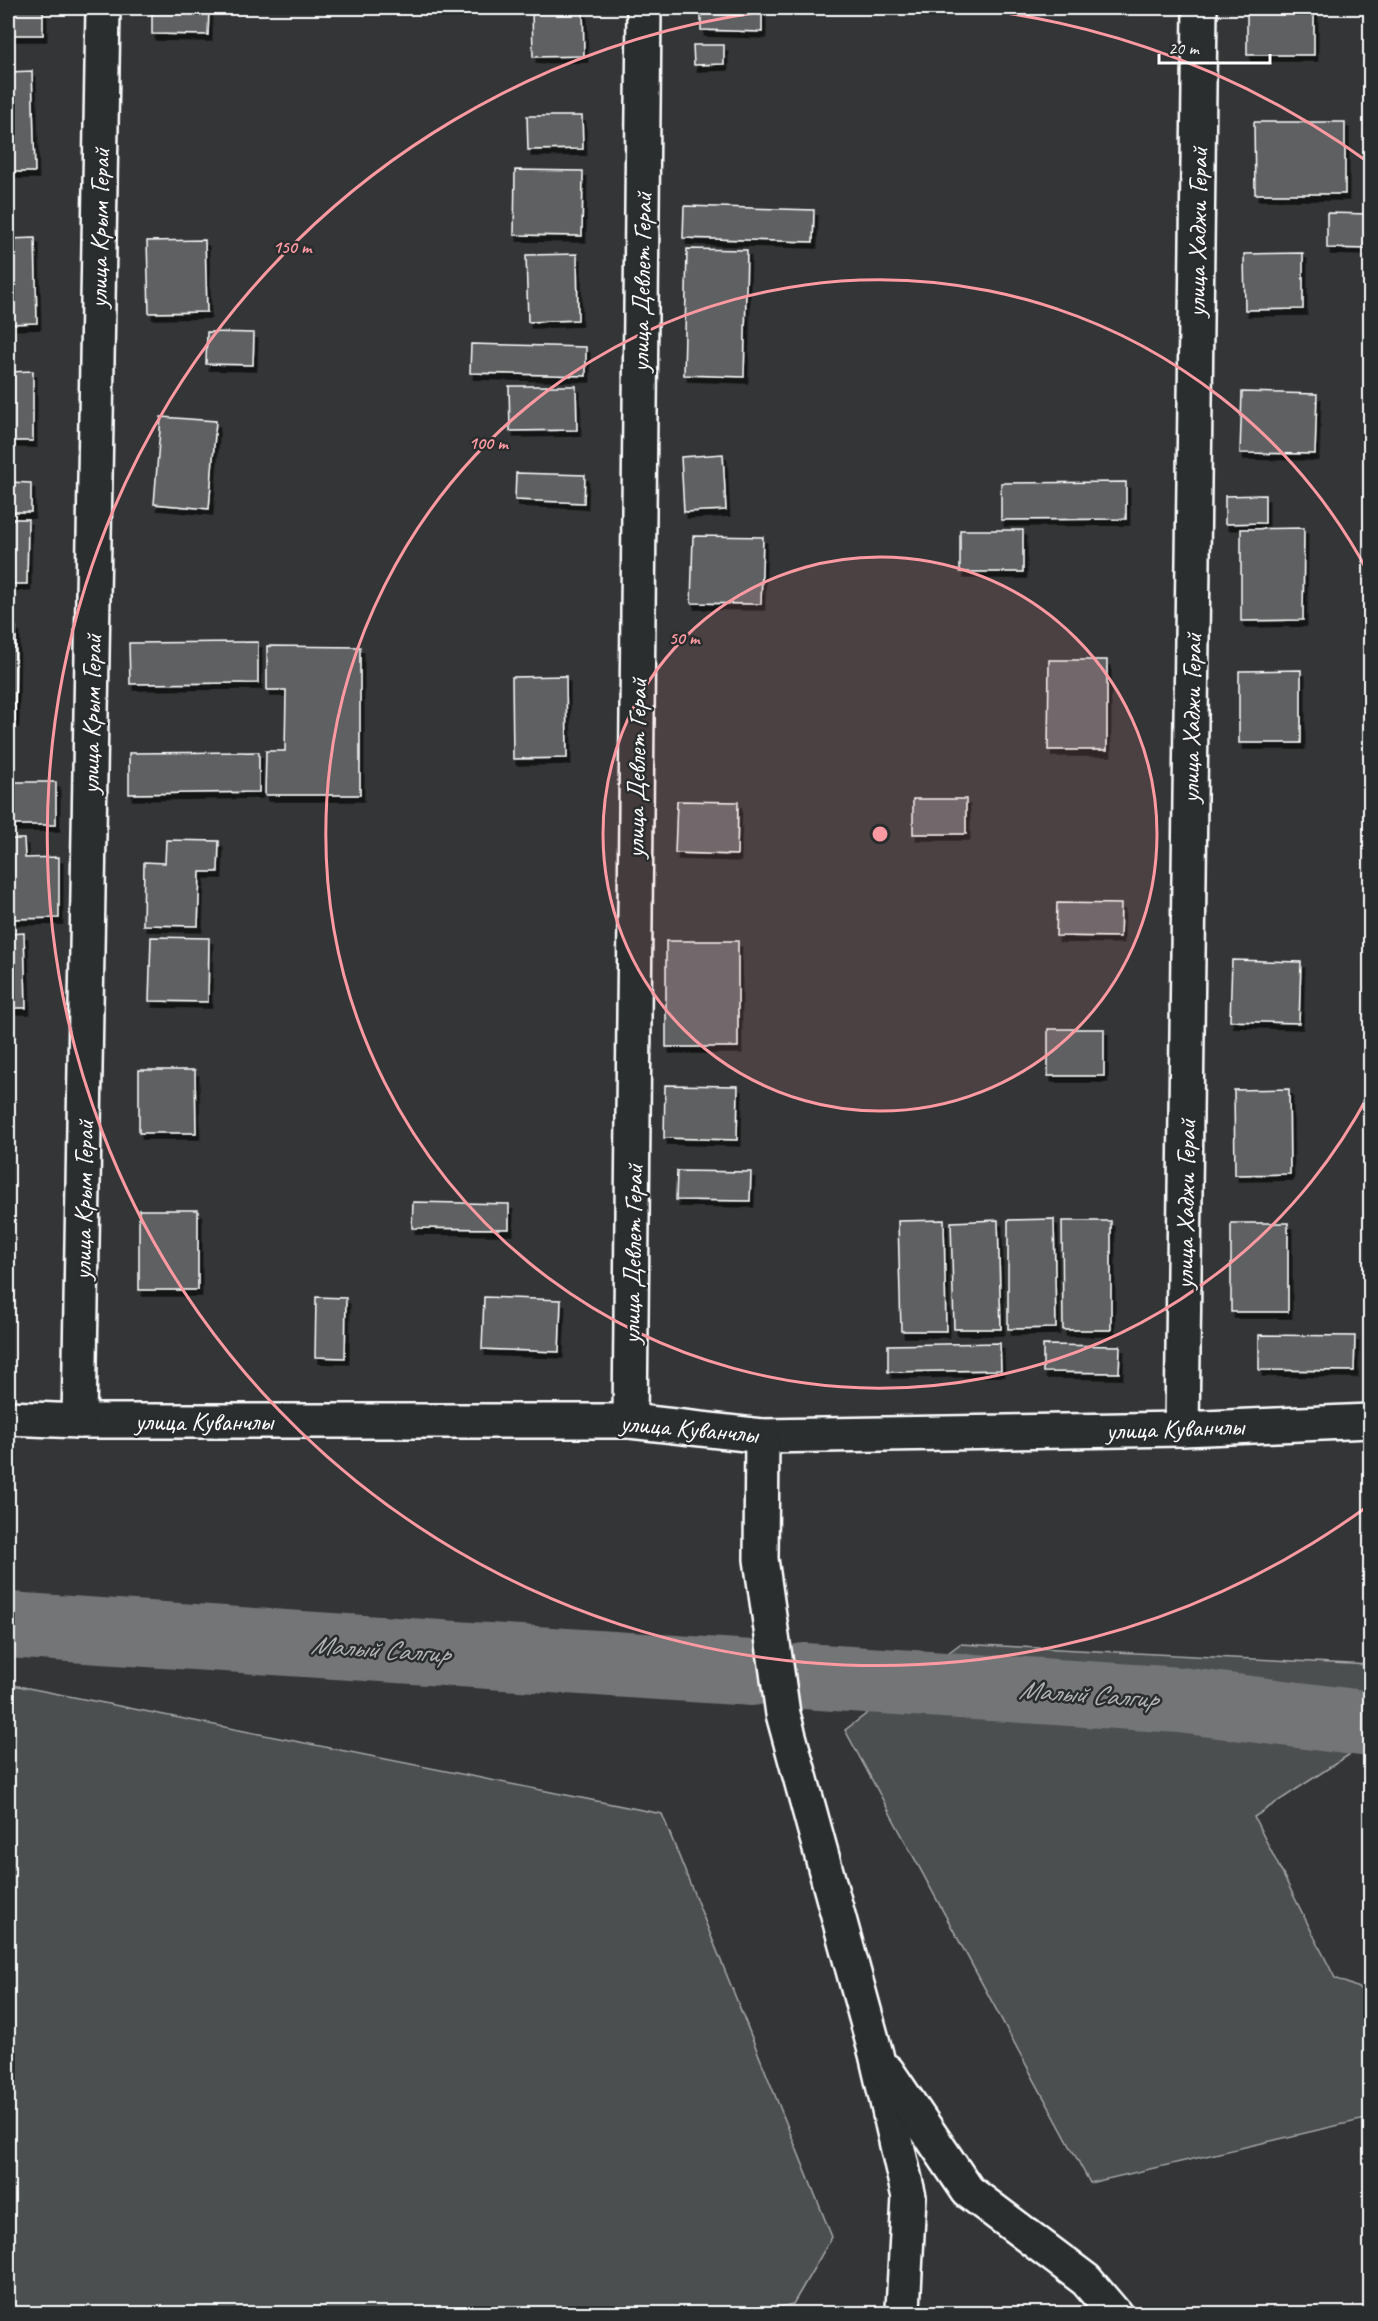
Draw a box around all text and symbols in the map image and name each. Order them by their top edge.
scale bar [1159,27,1270,65]
text: 20 m [1168,37,1201,59]
street label: улица Крым Герай [82,145,117,310]
street label: улица Хаджи Герай [1179,145,1216,319]
street label: улица Девлет Герай [623,190,660,374]
text: 150 m [273,236,313,258]
text: 100 m [469,432,509,454]
text: 50 m [669,627,701,649]
street label: улица Крым Герай [74,631,109,796]
street label: улица Хаджи Герай [1173,631,1210,805]
street label: улица Девлет Герай [618,676,655,860]
centre of rings [870,824,890,844]
street label: улица Крым Герай [66,1117,101,1282]
street label: улица Хаджи Герай [1167,1117,1204,1291]
street label: улица Девлет Герай [614,1162,651,1346]
street label: улица Куванчлы [133,1405,275,1438]
street label: улица Куванчлы [617,1406,761,1451]
street label: улица Куванчлы [1104,1410,1247,1447]
water label: Малый Салгир [310,1627,454,1671]
water label: Малый Салгир [1018,1672,1162,1716]

